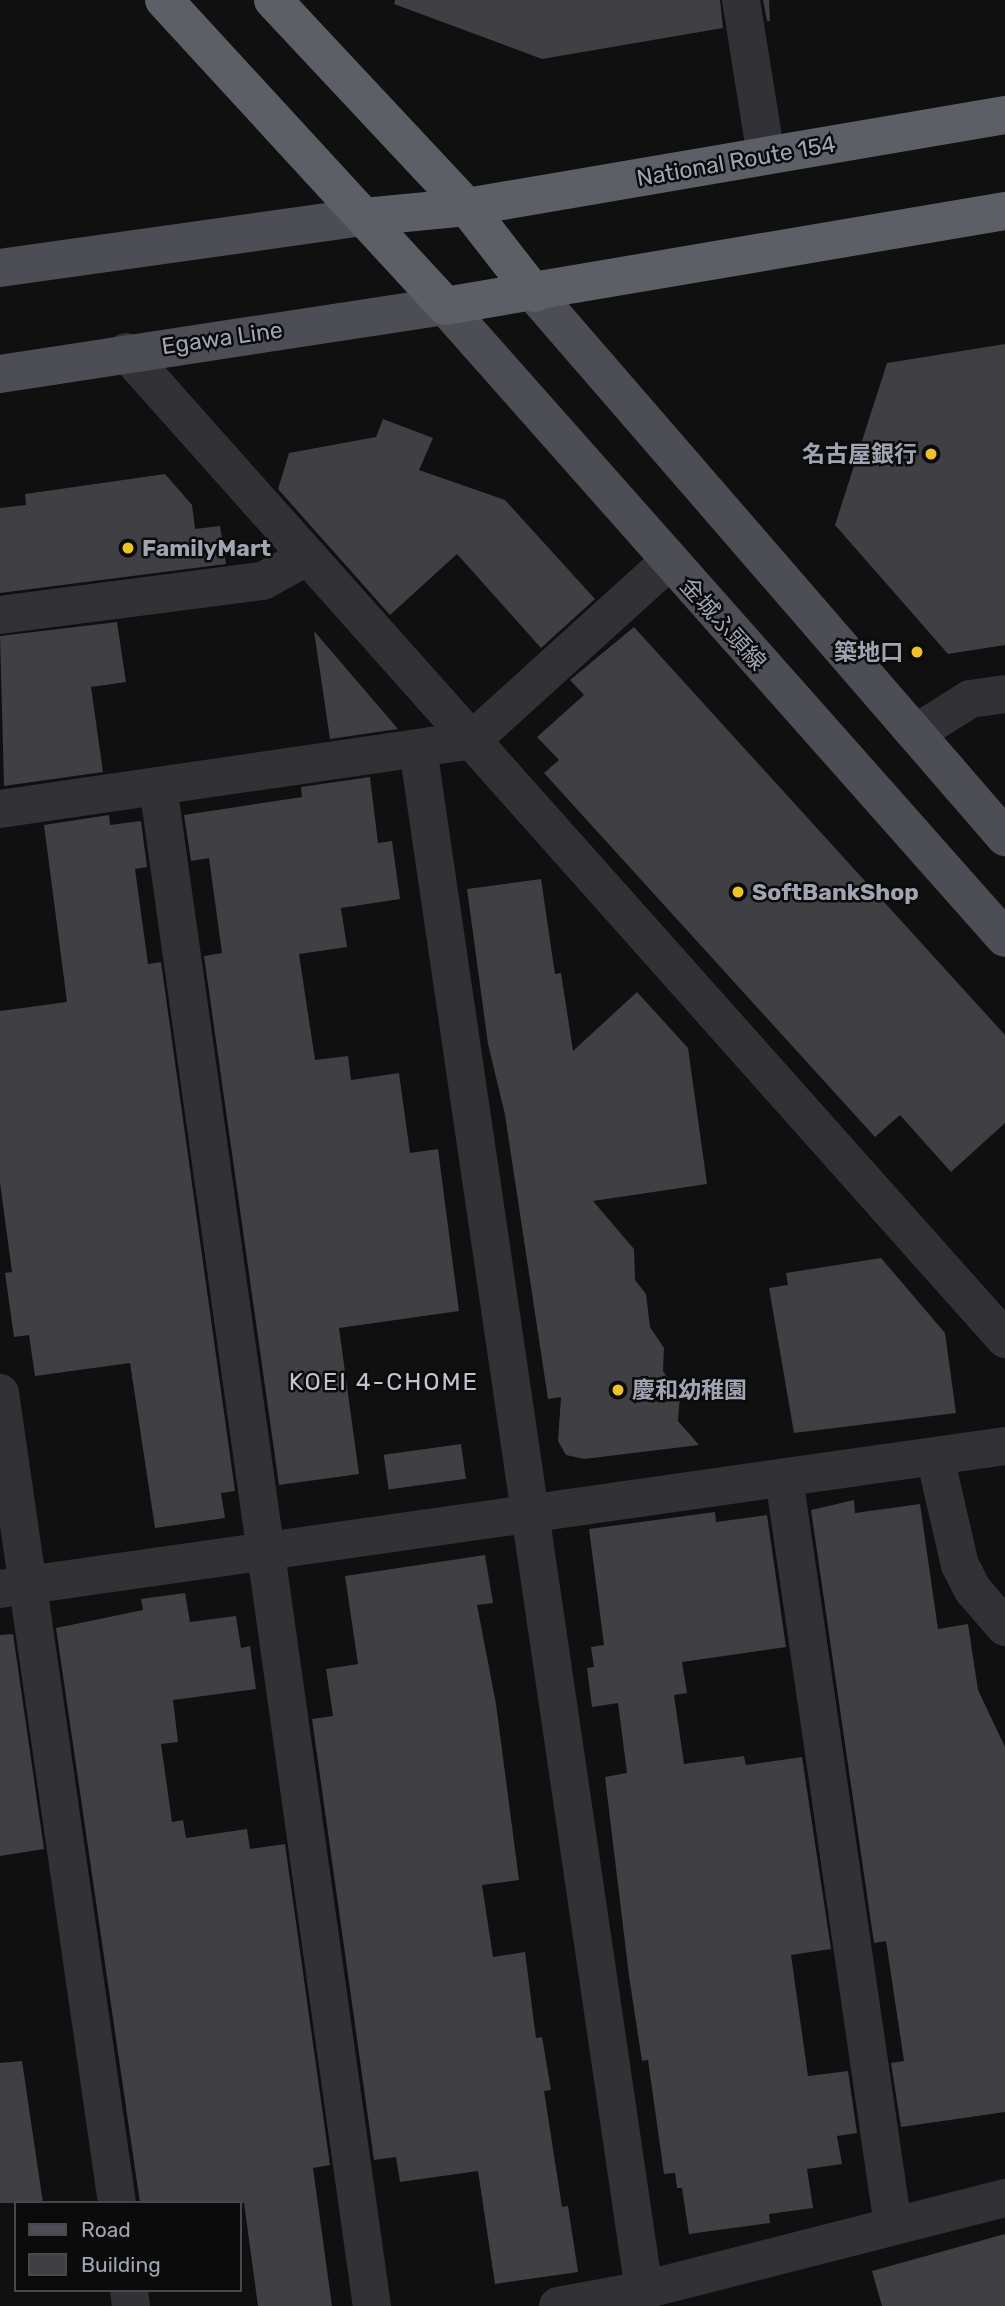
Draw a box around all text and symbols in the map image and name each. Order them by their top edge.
street label: National Route 154 [634,130,838,192]
street label: Egawa Line [160,316,284,360]
place label: 名古屋銀行 [802,440,917,468]
marker: 名古屋銀行 [923,446,939,462]
place label: FamilyMart [142,534,271,562]
marker: FamilyMart [120,540,136,556]
street label: 金城ふ頭線 [674,572,772,676]
place label: 築地口 [834,638,903,666]
marker: 築地口 [909,644,925,660]
place label: SoftBankShop [752,878,919,906]
marker: SoftBankShop [730,884,746,900]
district label: KOEI 4-CHOME [290,1369,478,1397]
place label: 慶和幼稚園 [632,1376,747,1404]
marker: 慶和幼稚園 [610,1382,626,1398]
legend [14,2201,242,2292]
text: Road [81,2217,131,2242]
text: Building [81,2252,161,2277]

